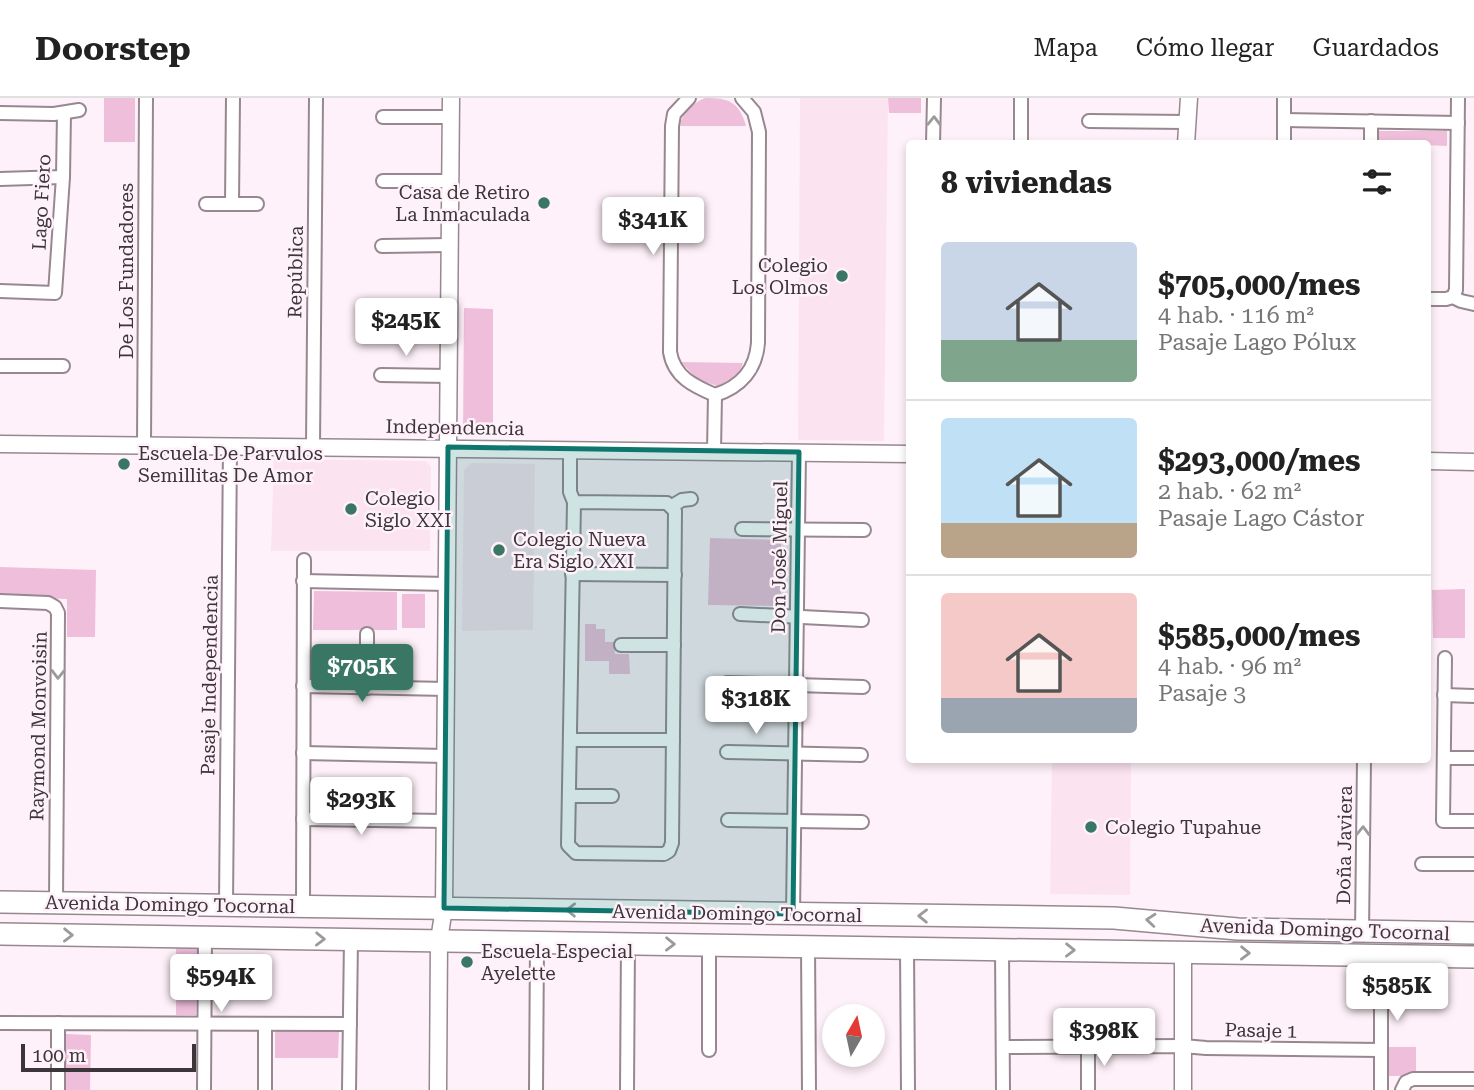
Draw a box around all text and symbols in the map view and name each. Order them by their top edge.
text: Doorstep [35,29,191,68]
text: Mapa [1034,34,1098,62]
text: Cómo llegar [1136,34,1274,62]
text: Guardados [1312,34,1439,62]
one-way arrow [926,115,941,126]
street label: Lago Fiero [27,153,56,251]
icon: filters [1358,163,1396,201]
text: 8 viviendas [941,165,1112,200]
place label: Casa de Retiro La Inmaculada [395,181,531,226]
street label: De Los Fundadores [115,183,138,359]
marker: Casa de Retiro La Inmaculada [536,195,552,211]
pin: $341K [604,198,702,257]
text: $341K [618,206,688,233]
street label: República [283,225,308,319]
place label: Colegio Los Olmos [732,254,828,299]
text: $705,000/mes [1158,267,1361,302]
marker: Colegio Los Olmos [834,268,850,284]
icon: home [997,270,1081,354]
pin: $245K [357,299,455,358]
text: 4 hab. · 116 m² [1158,302,1314,329]
text: $245K [371,307,441,334]
text: Pasaje Lago Pólux [1158,329,1356,356]
street label: Independencia [385,415,525,440]
place label: Escuela De Parvulos Semillitas De Amor [138,442,323,487]
text: $293,000/mes [1158,443,1361,478]
icon: home [997,446,1081,530]
marker: Escuela De Parvulos Semillitas De Amor [116,456,132,472]
text: 2 hab. · 62 m² [1158,478,1301,505]
street label: Don José Miguel [767,480,792,634]
place label: Colegio Siglo XXI [365,487,451,532]
marker: Colegio Siglo XXI [343,501,359,517]
text: Pasaje Lago Cástor [1158,505,1364,532]
place label: Colegio Nueva Era Siglo XXI [513,528,647,573]
marker: Colegio Nueva Era Siglo XXI [491,542,507,558]
street label: Pasaje Independencia [196,574,223,776]
text: $585,000/mes [1158,618,1361,653]
icon: home [997,621,1081,705]
street label: Raymond Monvoisin [25,631,52,821]
pin: $705K [313,644,411,704]
text: $705K [327,653,397,680]
text: 4 hab. · 96 m² [1158,653,1301,680]
one-way arrow [50,670,66,680]
pin: $318K [707,676,805,736]
text: Pasaje 3 [1158,680,1246,707]
text: $318K [721,685,791,712]
pin: $293K [312,778,410,837]
street label: Doña Javiera [1332,784,1357,905]
text: $293K [326,786,396,813]
place label: Colegio Tupahue [1105,816,1261,839]
marker: Colegio Tupahue [1083,819,1099,835]
one-way arrow [1355,826,1371,836]
street label: Avenida Domingo Tocornal [45,891,295,918]
street label: Avenida Domingo Tocornal [612,900,862,927]
one-way arrow [565,903,576,918]
one-way arrow [918,908,928,924]
one-way arrow [1145,913,1156,928]
street label: Avenida Domingo Tocornal [1200,914,1450,945]
one-way arrow [63,927,74,943]
one-way arrow [315,931,326,946]
one-way arrow [665,936,676,952]
place label: Escuela Especial Ayelette [481,940,633,985]
one-way arrow [1065,942,1076,958]
one-way arrow [1240,945,1251,961]
pin: $594K [172,954,270,1014]
marker: Escuela Especial Ayelette [459,954,475,970]
text: $594K [186,963,256,990]
pin: $585K [1348,964,1446,1023]
text: $585K [1362,972,1432,999]
north arrow [822,1004,886,1068]
map controls [822,1004,885,1067]
pin: $398K [1055,1009,1153,1068]
text: $398K [1069,1017,1139,1044]
street label: Pasaje 1 [1224,1018,1298,1043]
scale bar [21,1041,196,1073]
text: 100 m [32,1044,86,1067]

